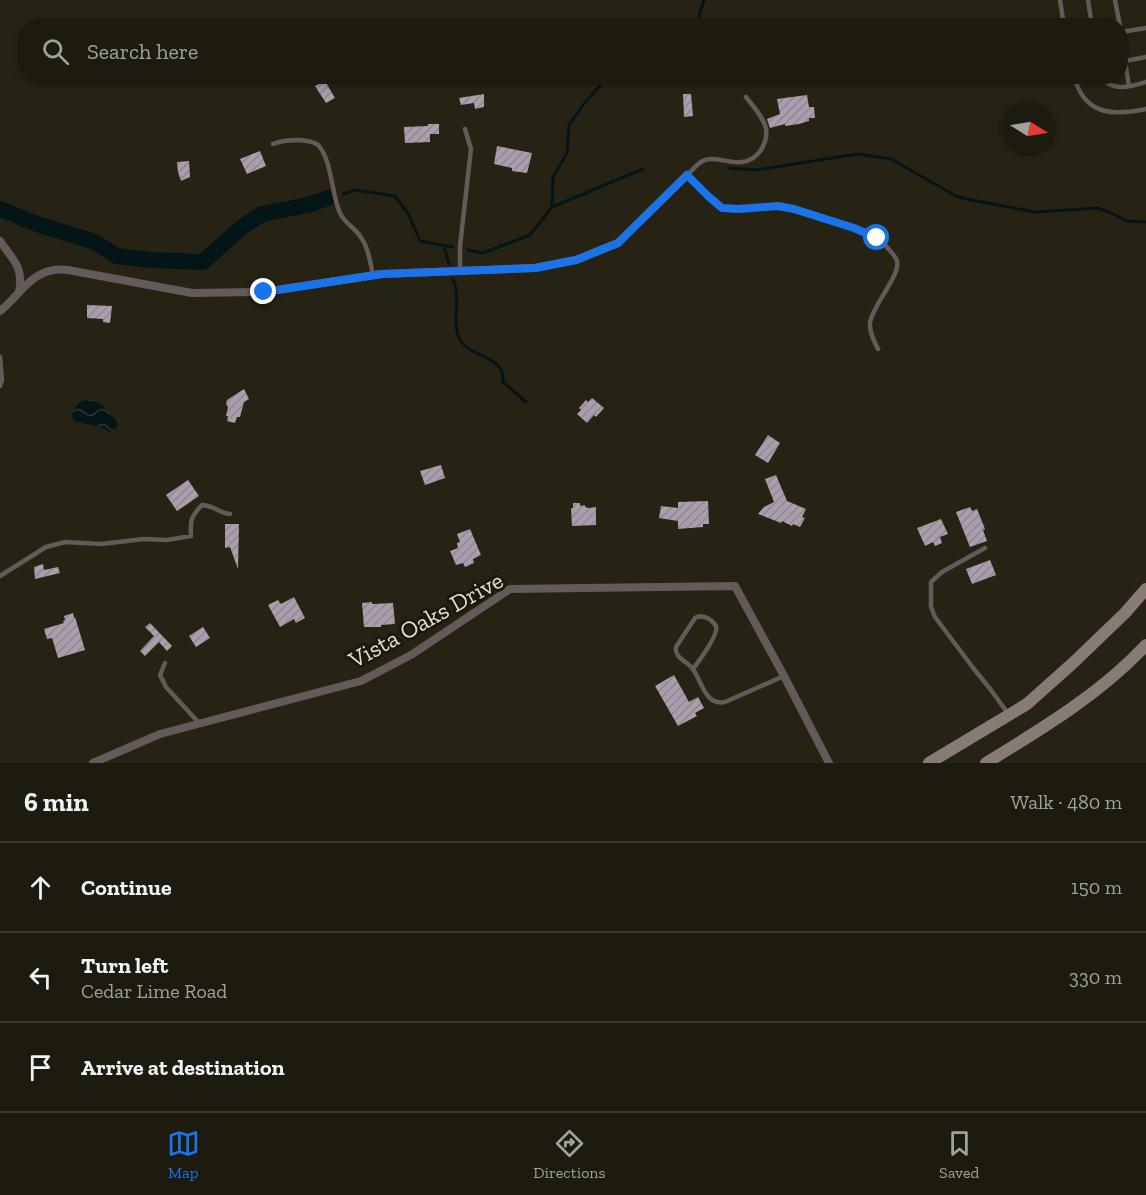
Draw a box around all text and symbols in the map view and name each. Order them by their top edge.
search box [18,18,1128,84]
icon: search [39,35,72,68]
text: Search here [87,38,198,65]
north arrow [1002,102,1056,156]
route start [863,224,889,250]
route end [250,278,276,304]
street label: Vista Oaks Drive [343,565,508,674]
text: 6 min [24,786,89,818]
text: Walk · 480 m [1011,790,1122,814]
icon: ahead [24,871,57,904]
text: Continue [81,874,172,901]
text: 150 m [1071,875,1122,899]
text: Turn left [81,952,168,979]
icon: left [24,961,57,994]
text: 330 m [1069,965,1122,989]
text: Cedar Lime Road [81,979,227,1003]
icon: arrive [24,1051,57,1084]
text: Arrive at destination [81,1054,284,1081]
tab: Map [167,1127,200,1182]
tab: Directions [533,1127,606,1182]
tab: Saved [939,1127,979,1182]

